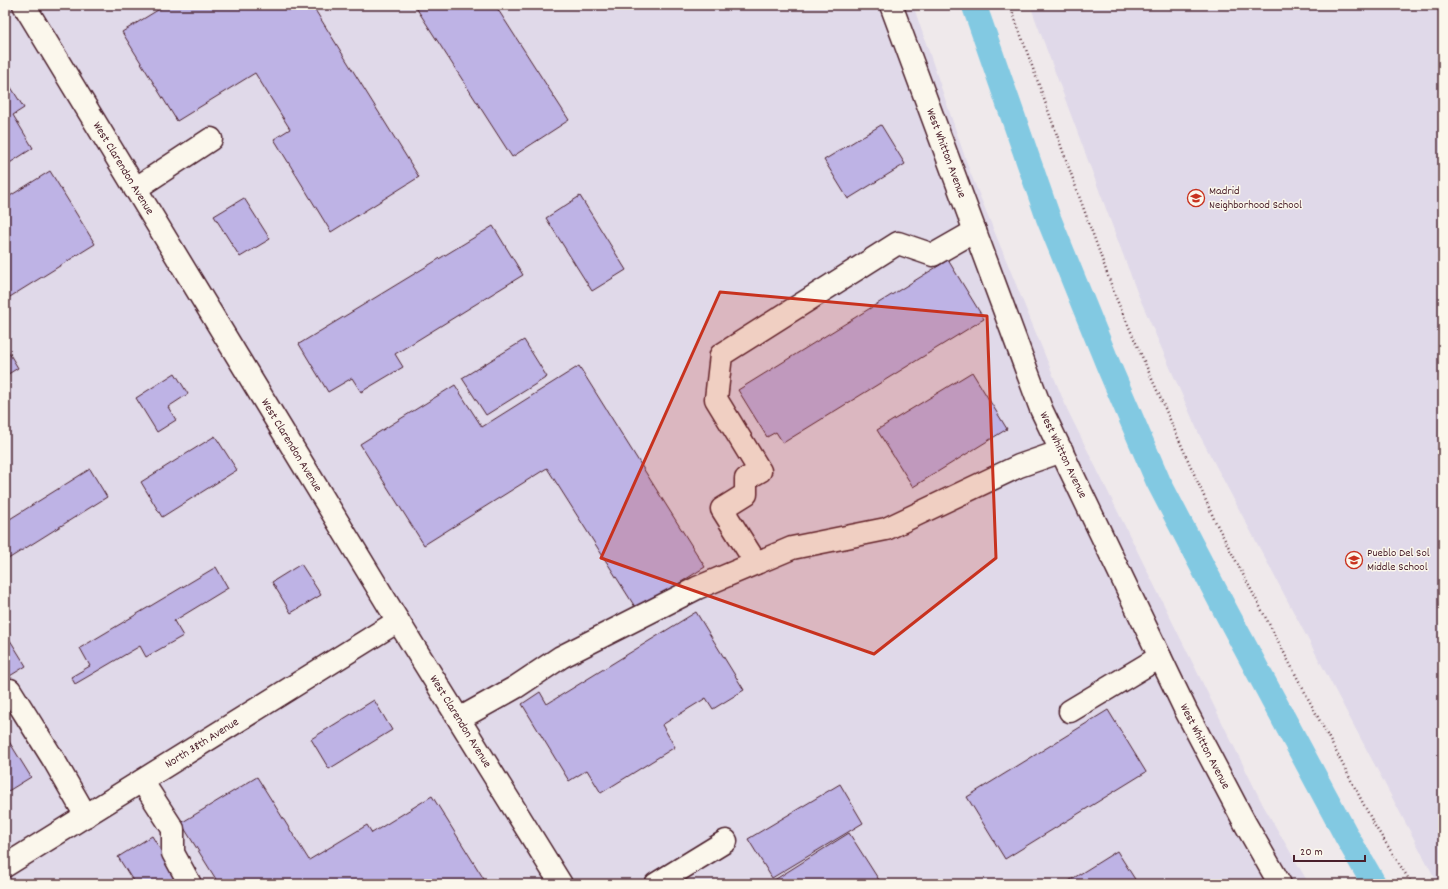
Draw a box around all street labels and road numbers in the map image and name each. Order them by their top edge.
street label: West Whitton Avenue [922,106,970,200]
street label: West Clarendon Avenue [88,118,158,218]
street label: West Clarendon Avenue [256,395,326,495]
street label: West Whitton Avenue [1035,409,1091,501]
street label: West Clarendon Avenue [425,672,496,771]
street label: West Whitton Avenue [1175,701,1234,792]
street label: North 38th Avenue [162,714,242,773]

